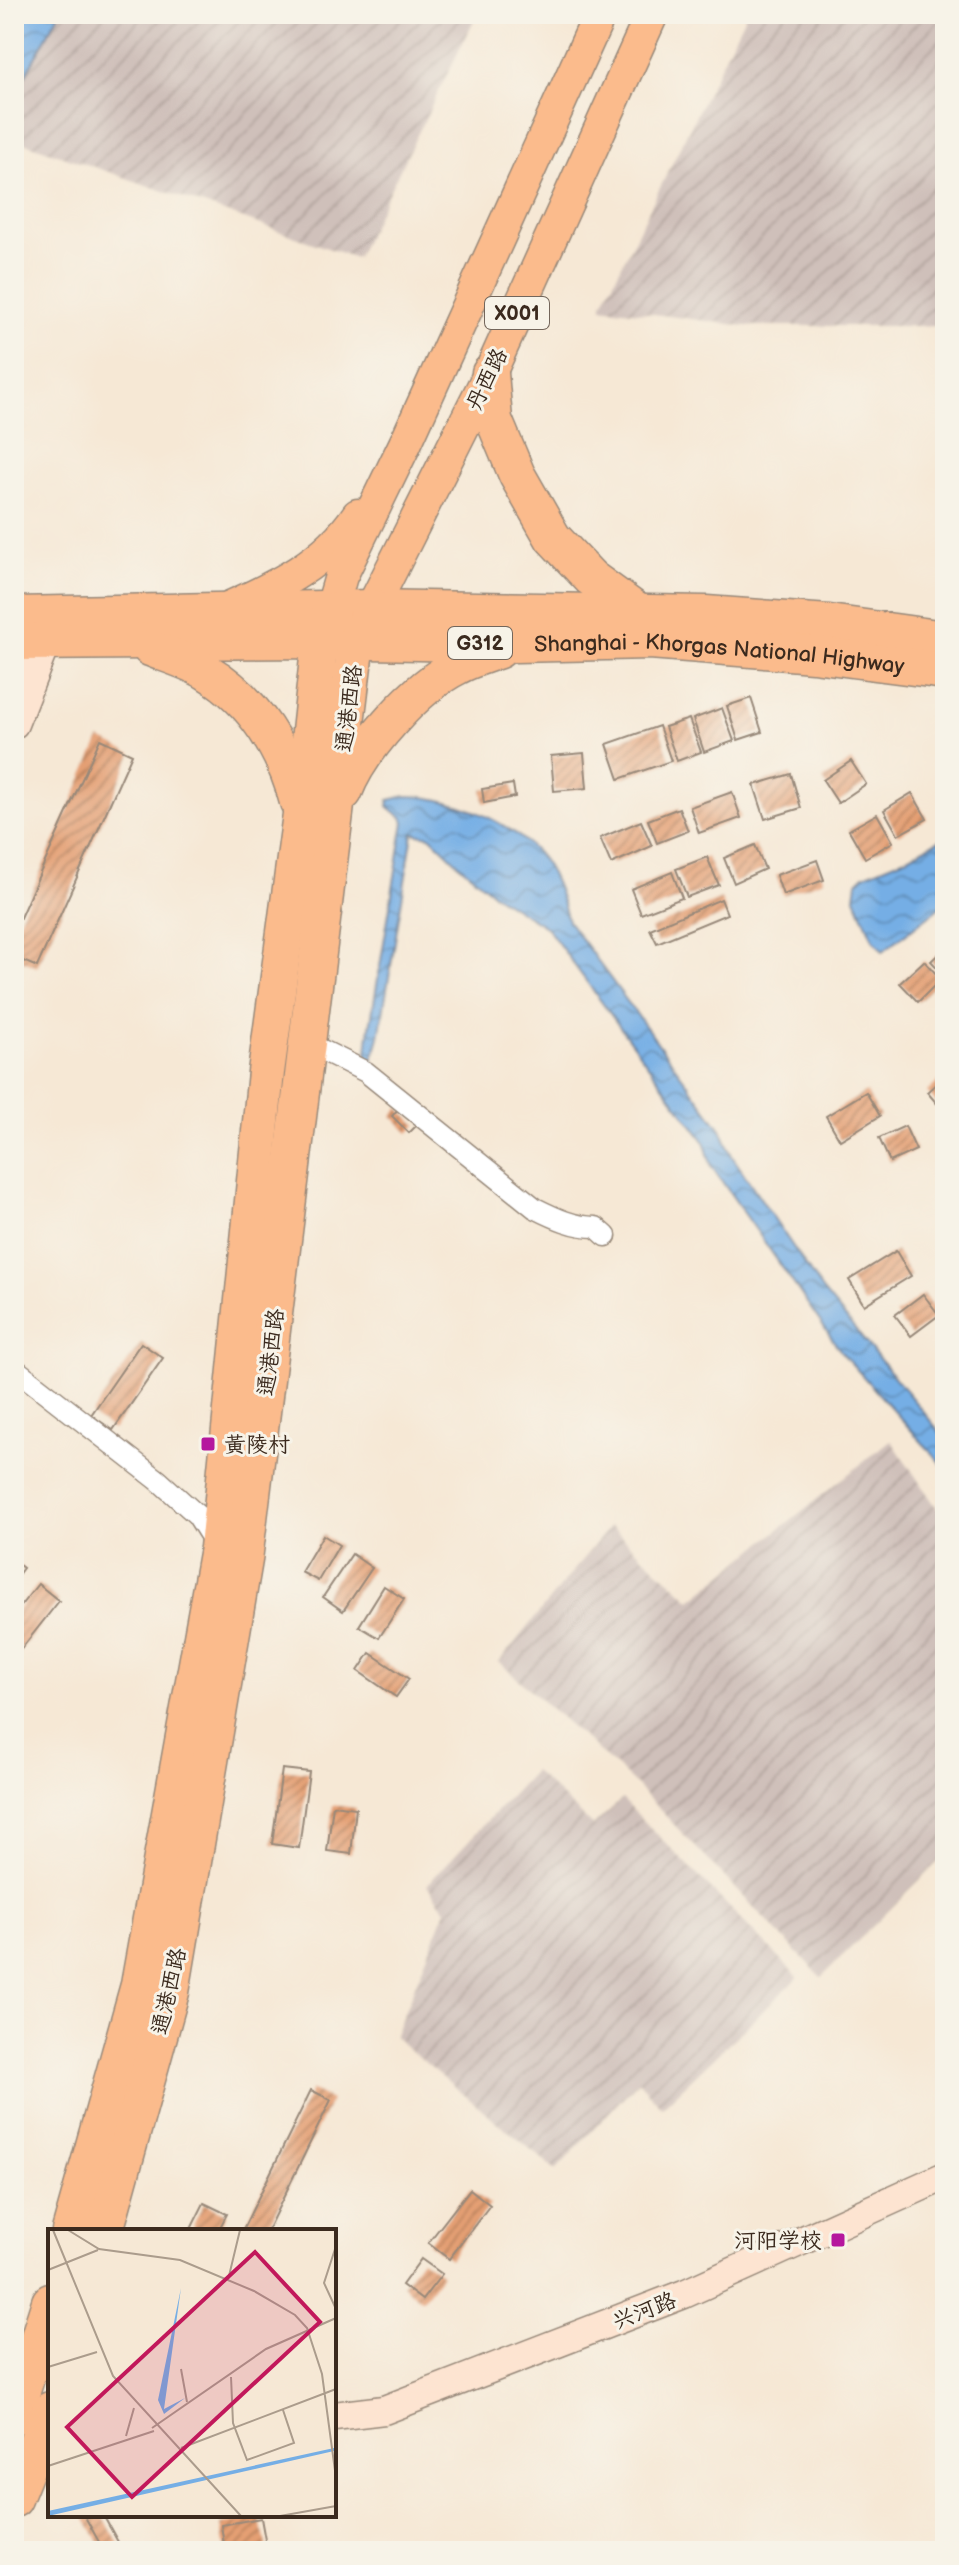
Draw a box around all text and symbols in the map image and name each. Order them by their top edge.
road number: X001 [485,297,549,329]
street label: 丹西路 [461,344,514,415]
road number: G312 [448,627,512,659]
street label: Shanghai - Khorgas National Highway [534,629,906,681]
street label: 通港西路 [331,663,368,754]
street label: 通港西路 [253,1307,290,1398]
place label: 黄陵村 [224,1432,290,1459]
marker: 黄陵村 [199,1435,217,1453]
street label: 通港西路 [146,1945,193,2037]
place label: 河阳学校 [734,2228,822,2255]
inset map [48,2229,336,2517]
marker: 河阳学校 [829,2231,847,2249]
street label: 兴河路 [609,2287,680,2336]

